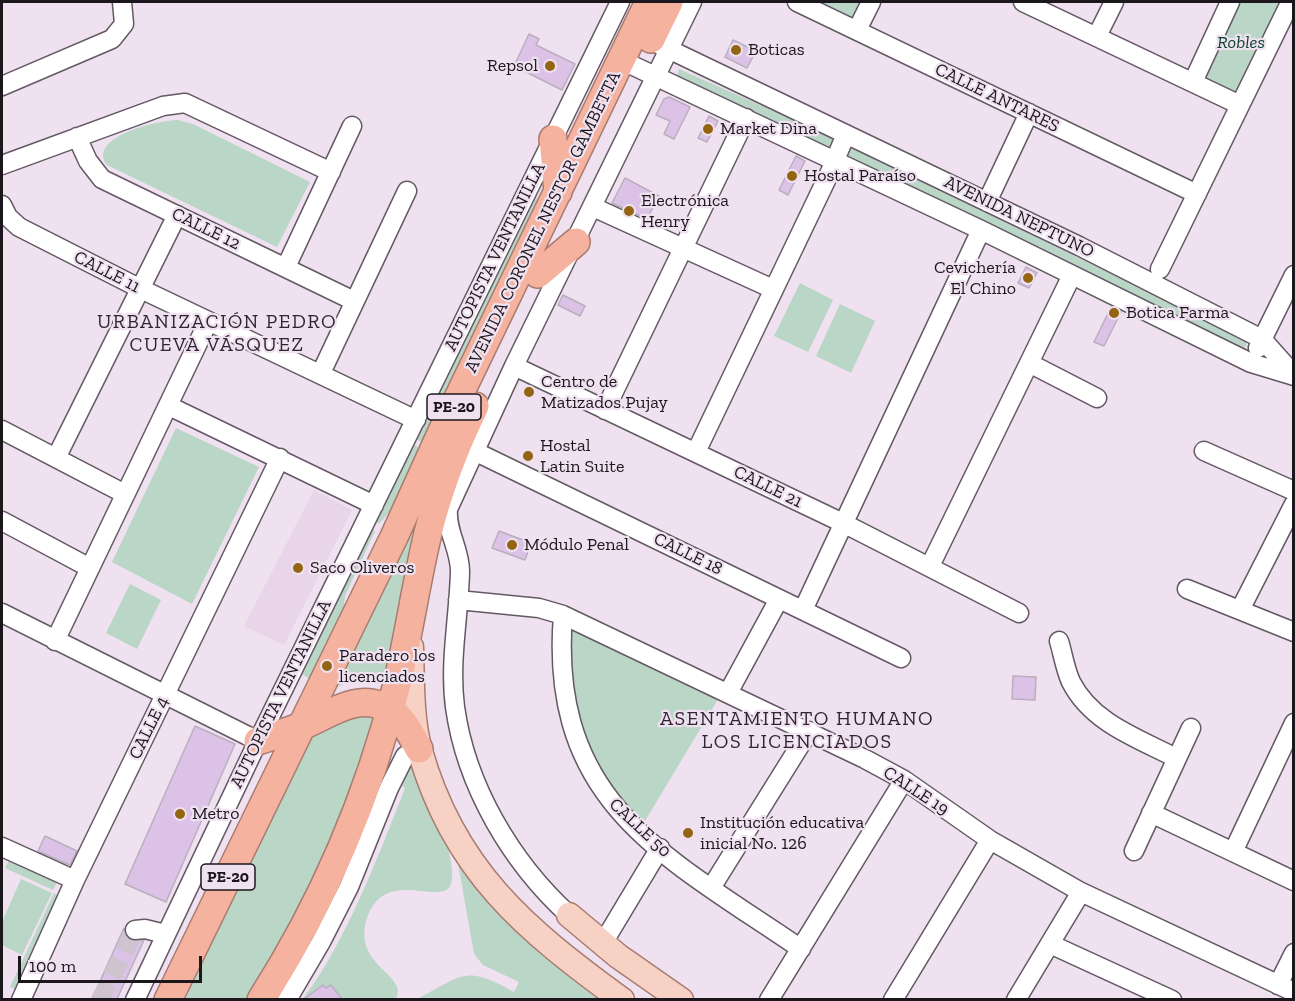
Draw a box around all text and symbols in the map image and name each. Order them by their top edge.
park label: Robles [1217,32,1265,54]
place label: Boticas [748,39,805,61]
marker: Boticas [729,43,743,57]
place label: Repsol [487,55,538,77]
marker: Repsol [543,59,557,73]
street label: CALLE ANTARES [931,59,1063,137]
street label: AVENIDA CORONEL NESTOR GAMBETTA [460,68,626,376]
place label: Market Dina [720,118,817,140]
marker: Market Dina [701,122,715,136]
street label: AUTOPISTA VENTANILLA [440,159,550,355]
place label: Hostal Paraíso [804,165,916,187]
marker: Hostal Paraíso [785,169,799,183]
street label: AVENIDA NEPTUNO [941,171,1097,263]
place label: Electrónica Henry [641,190,729,232]
street label: CALLE 12 [168,203,244,255]
marker: Electrónica Henry [622,204,636,218]
street label: CALLE 11 [70,246,144,298]
place label: Cevichería El Chino [934,257,1016,300]
marker: Cevichería El Chino [1021,271,1035,285]
place label: Botica Farma [1126,302,1229,324]
marker: Botica Farma [1107,306,1121,320]
district label: URBANIZACIÓN PEDRO CUEVA VÁSQUEZ [97,310,337,357]
place label: Centro de Matizados Pujay [541,371,668,413]
marker: Centro de Matizados Pujay [522,385,536,399]
road number: PE-20 [427,394,481,420]
place label: Hostal Latin Suite [540,435,624,478]
marker: Hostal Latin Suite [521,449,535,463]
street label: CALLE 21 [730,461,806,513]
street label: CALLE 18 [650,528,726,580]
place label: Módulo Penal [524,534,629,556]
marker: Módulo Penal [505,538,519,552]
place label: Saco Oliveros [310,557,414,579]
marker: Saco Oliveros [291,561,305,575]
street label: AUTOPISTA VENTANILLA [226,596,336,792]
place label: Paradero los licenciados [339,645,435,688]
marker: Paradero los licenciados [320,659,334,673]
street label: CALLE 4 [125,693,173,763]
district label: ASENTAMIENTO HUMANO LOS LICENCIADOS [660,707,934,754]
street label: CALLE 19 [879,762,953,820]
street label: CALLE 50 [604,794,676,862]
place label: Metro [192,803,239,825]
marker: Metro [173,807,187,821]
place label: Institución educativa inicial No. 126 [700,812,864,854]
marker: Institución educativa inicial No. 126 [681,826,695,840]
road number: PE-20 [201,864,255,890]
scale bar [21,944,206,982]
text: 100 m [29,955,76,977]

